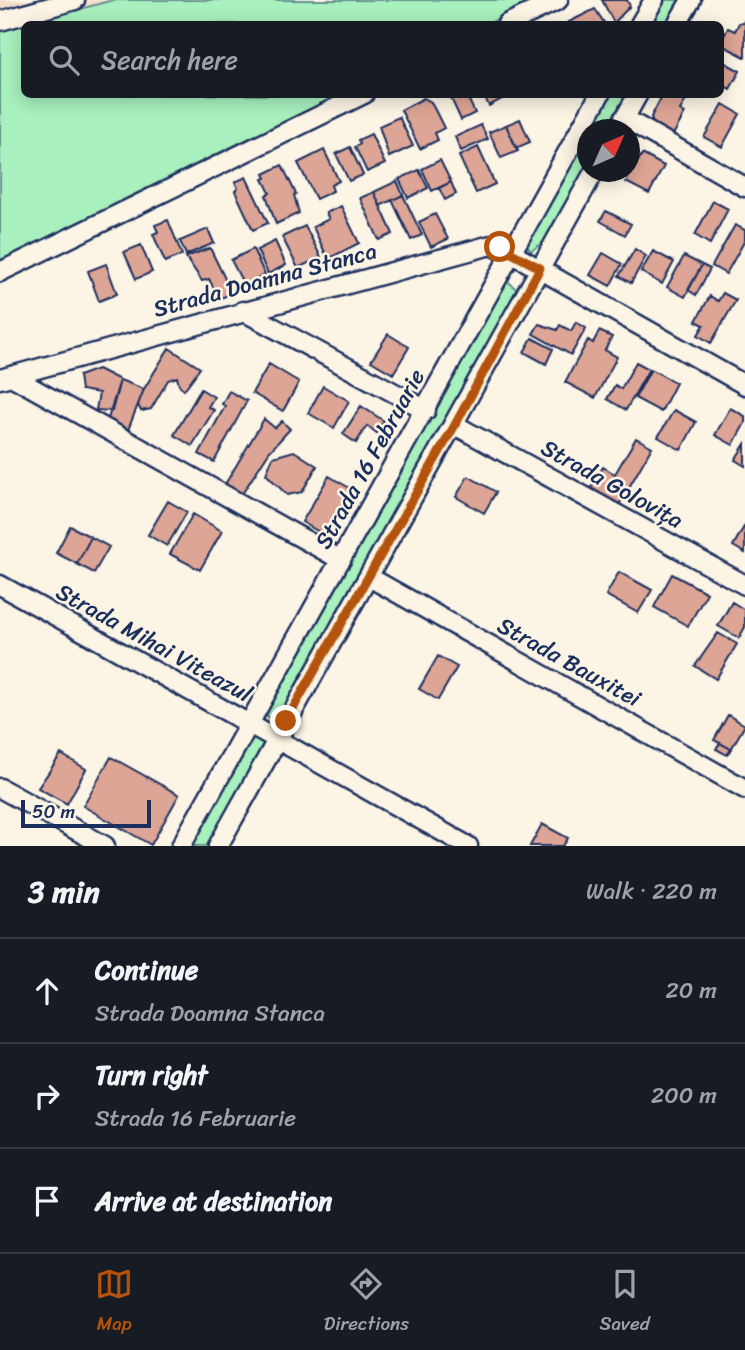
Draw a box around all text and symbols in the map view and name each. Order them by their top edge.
search box [21,21,724,98]
text: Search here [101,37,238,83]
icon: search [45,41,83,79]
north arrow [577,119,640,182]
street label: Strada Doamna Stanca [149,230,381,330]
route start [484,231,515,262]
street label: Strada 16 Februarie [303,361,437,557]
street label: Strada Golovița [533,428,691,540]
street label: Strada Mihai Viteazul [48,572,260,714]
street label: Strada Bauxitei [489,606,649,719]
route end [270,705,301,736]
text: 50 m [32,795,75,828]
scale bar [21,797,150,829]
text: 3 min [28,865,100,919]
text: Walk · 220 m [586,871,717,912]
text: Continue [95,947,198,993]
text: 20 m [666,970,717,1011]
icon: ahead [28,972,66,1010]
text: Strada Doamna Stanca [95,993,325,1034]
text: Turn right [95,1052,208,1098]
text: 200 m [651,1075,717,1116]
icon: right [28,1077,66,1115]
text: Strada 16 Februarie [95,1098,296,1139]
text: Arrive at destination [95,1178,332,1224]
icon: arrive [28,1182,66,1220]
tab: Map [95,1265,133,1340]
tab: Directions [324,1265,409,1340]
tab: Saved [600,1265,650,1340]

